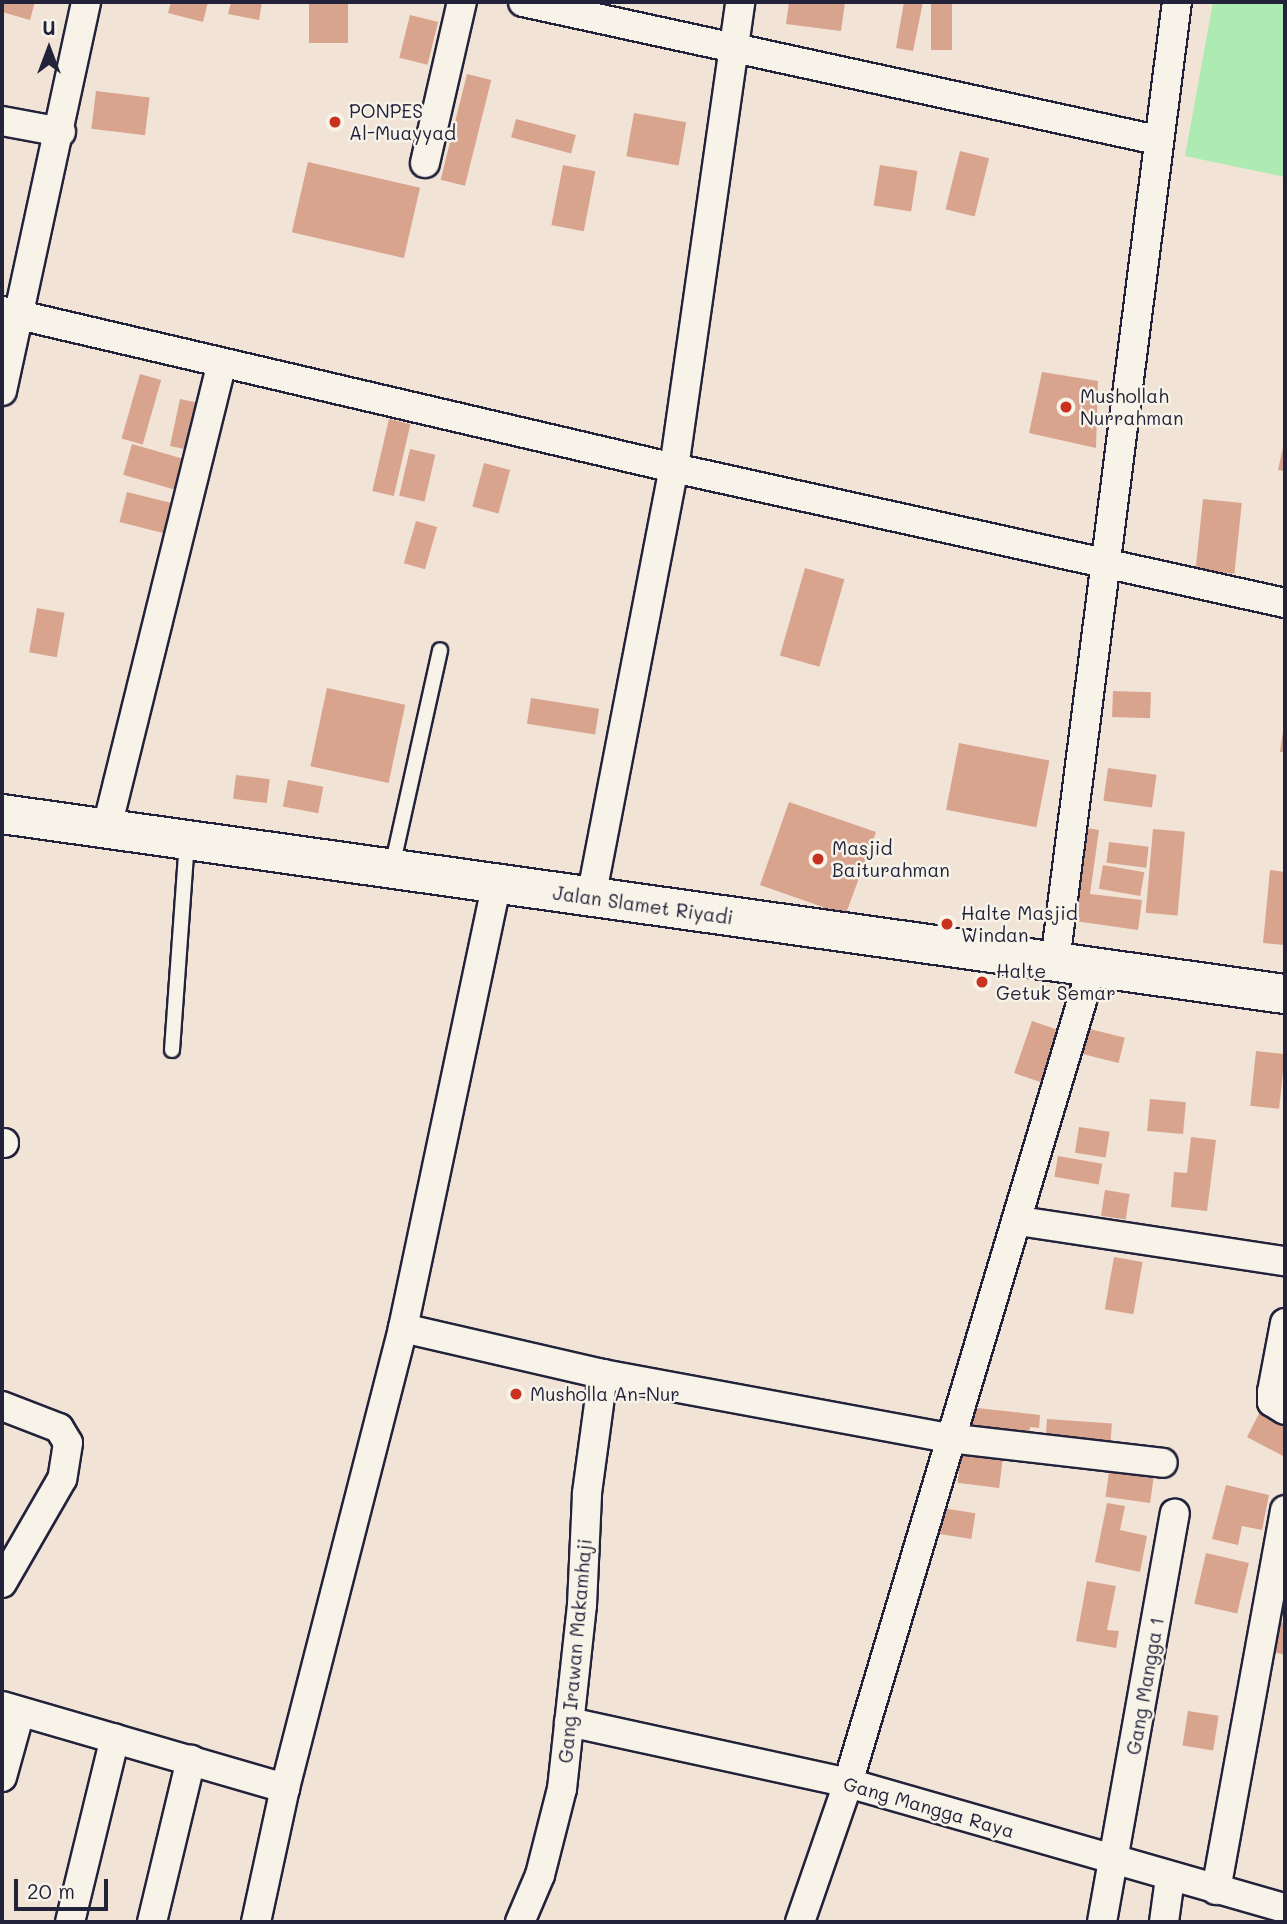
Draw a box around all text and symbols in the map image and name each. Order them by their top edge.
north arrow [14,14,84,84]
text: U [42,15,56,40]
place label: PONPES Al-Muayyad [349,100,456,144]
marker: PONPES Al-Muayyad [327,114,343,130]
place label: Mushollah Nurrahman [1080,385,1184,429]
marker: Mushollah Nurrahman [1058,399,1074,415]
place label: Masjid Baiturahman [832,837,950,881]
marker: Masjid Baiturahman [810,851,826,867]
street label: Jalan Slamet Riyadi [551,881,735,929]
place label: Halte Masjid Windan [961,902,1078,946]
marker: Halte Masjid Windan [939,916,955,932]
place label: Halte Getuk Semar [996,960,1116,1004]
marker: Halte Getuk Semar [974,974,990,990]
place label: Musholla An-Nur [530,1383,680,1405]
marker: Musholla An-Nur [508,1386,524,1402]
street label: Gang Irawan Makamhaji [554,1538,596,1764]
street label: Gang Mangga 1 [1122,1615,1168,1757]
street label: Gang Mangga Raya [841,1772,1017,1842]
scale bar [18,1864,112,1908]
text: 20 m [27,1877,75,1904]

